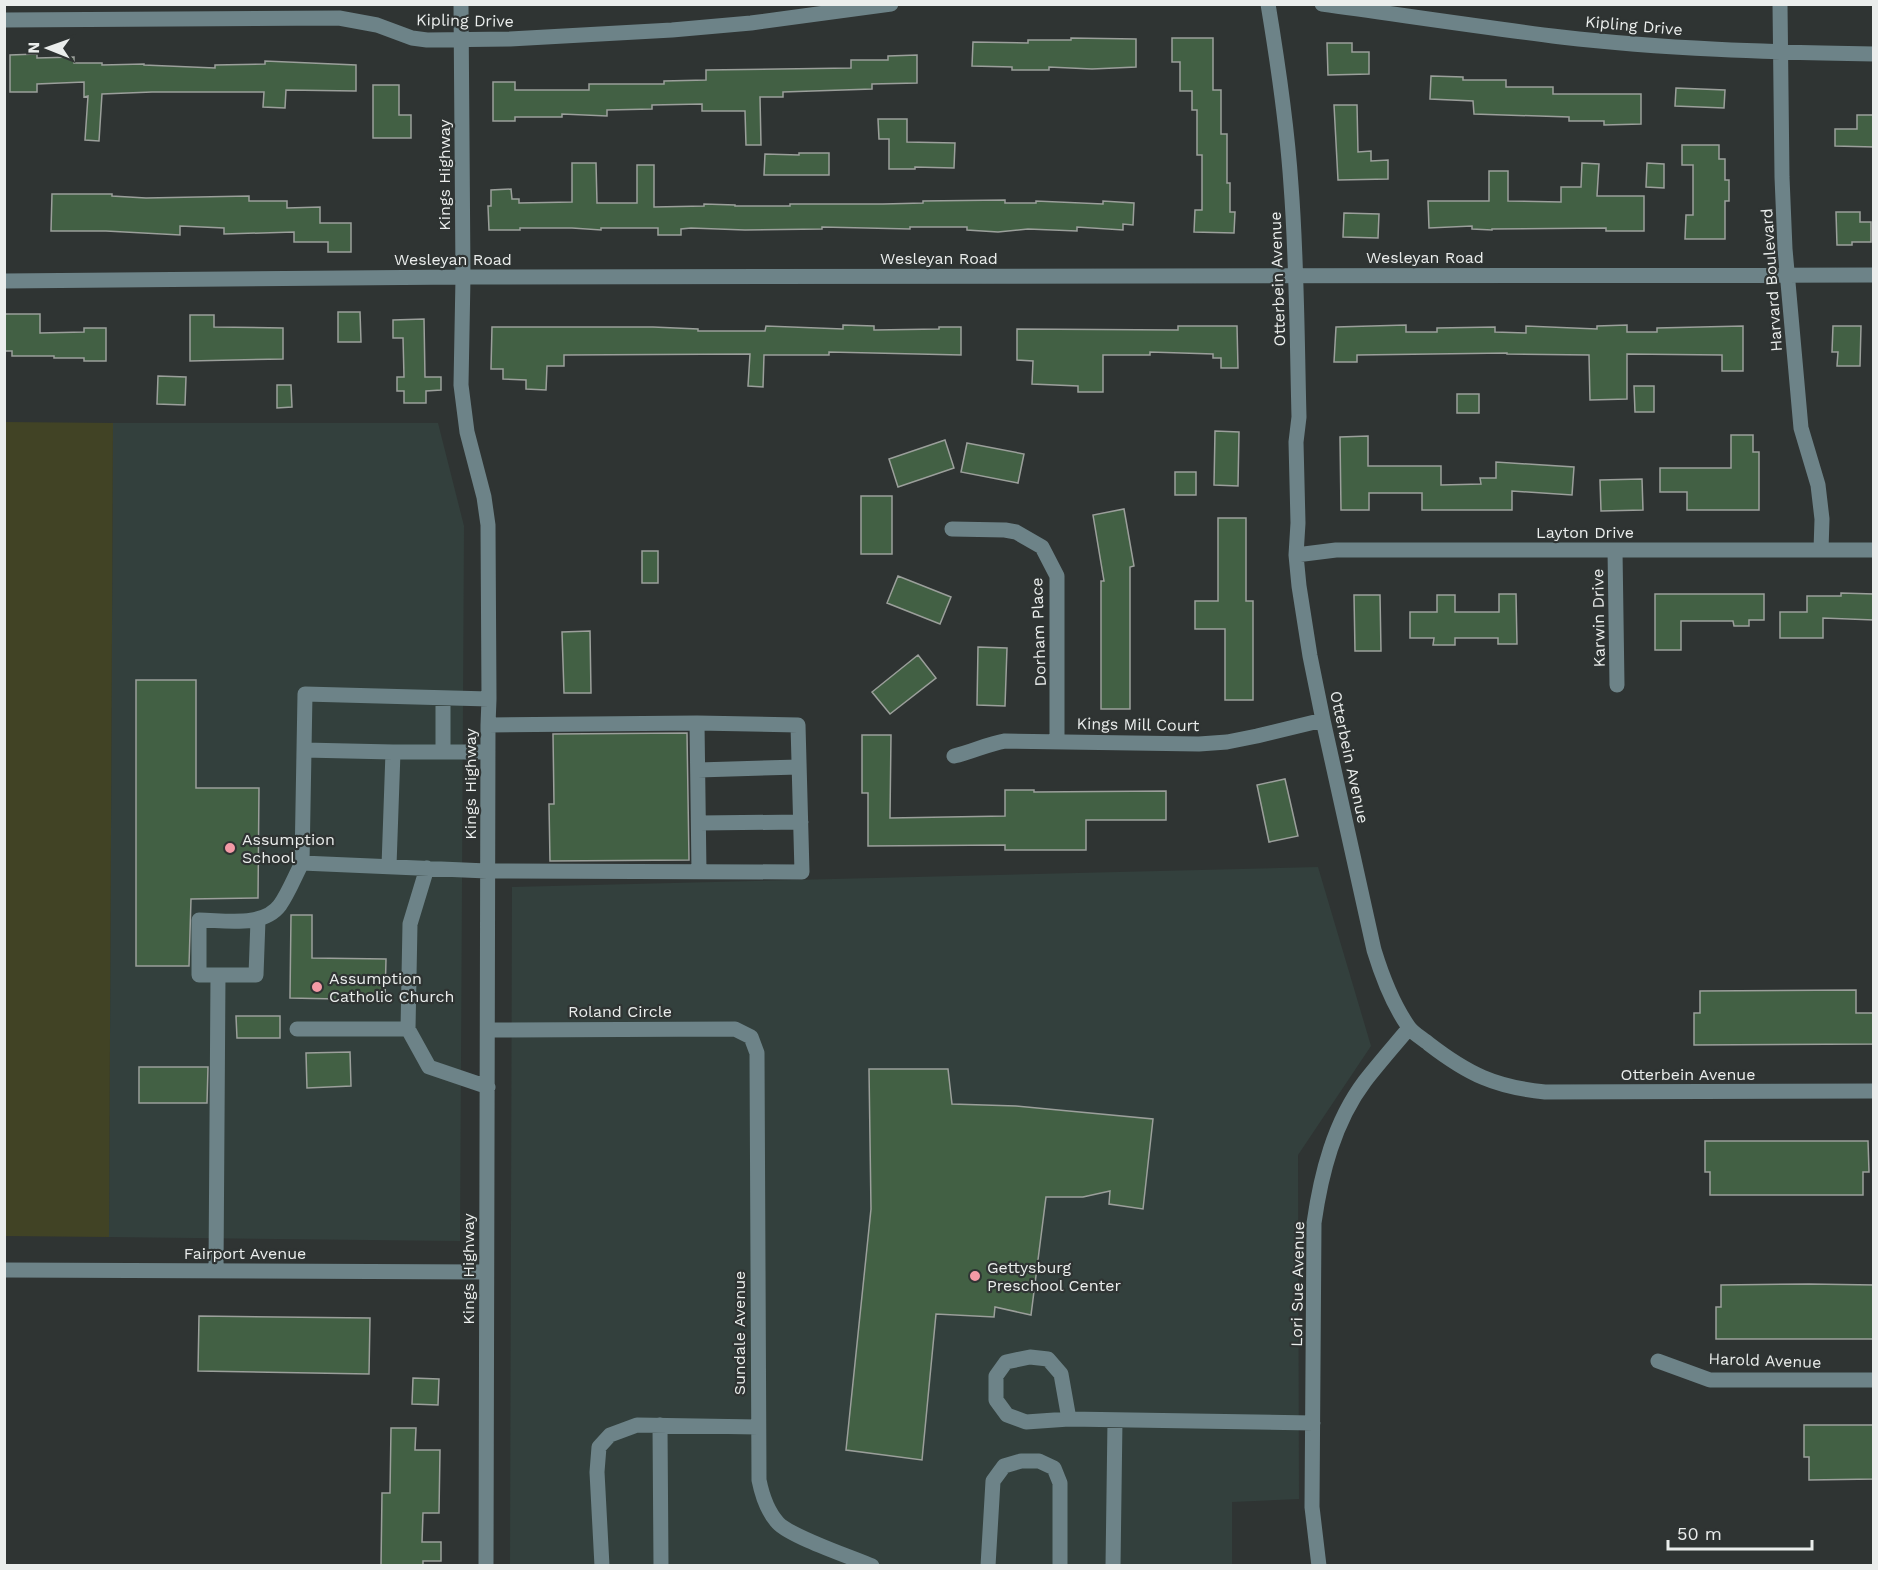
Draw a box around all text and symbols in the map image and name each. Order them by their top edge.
street label: Kipling Drive [416,10,514,31]
street label: Kipling Drive [1585,12,1683,39]
north arrow [18,18,78,78]
text: N [24,42,43,54]
street label: Kings Highway [435,119,454,231]
street label: Harvard Boulevard [1757,208,1786,352]
street label: Otterbein Avenue [1266,211,1289,347]
street label: Wesleyan Road [1366,248,1484,267]
street label: Wesleyan Road [880,249,998,268]
street label: Wesleyan Road [394,250,512,269]
street label: Layton Drive [1536,523,1634,542]
street label: Karwin Drive [1588,569,1609,667]
street label: Dorham Place [1027,577,1050,687]
street label: Otterbein Avenue [1326,689,1373,825]
street label: Kings Mill Court [1076,714,1200,735]
street label: Kings Highway [461,728,480,840]
place label: Assumption School [242,830,335,867]
marker: Assumption School [223,841,237,855]
place label: Assumption Catholic Church [329,969,454,1006]
marker: Assumption Catholic Church [310,980,324,994]
street label: Roland Circle [568,1002,672,1021]
street label: Otterbein Avenue [1621,1065,1755,1084]
street label: Kings Highway [459,1213,478,1325]
street label: Lori Sue Avenue [1287,1221,1308,1347]
street label: Fairport Avenue [184,1244,306,1263]
place label: Gettysburg Preschool Center [987,1258,1121,1295]
marker: Gettysburg Preschool Center [968,1269,982,1283]
street label: Sundale Avenue [730,1271,749,1395]
street label: Harold Avenue [1708,1349,1822,1372]
scale bar [1668,1513,1812,1551]
text: 50 m [1677,1523,1722,1544]

